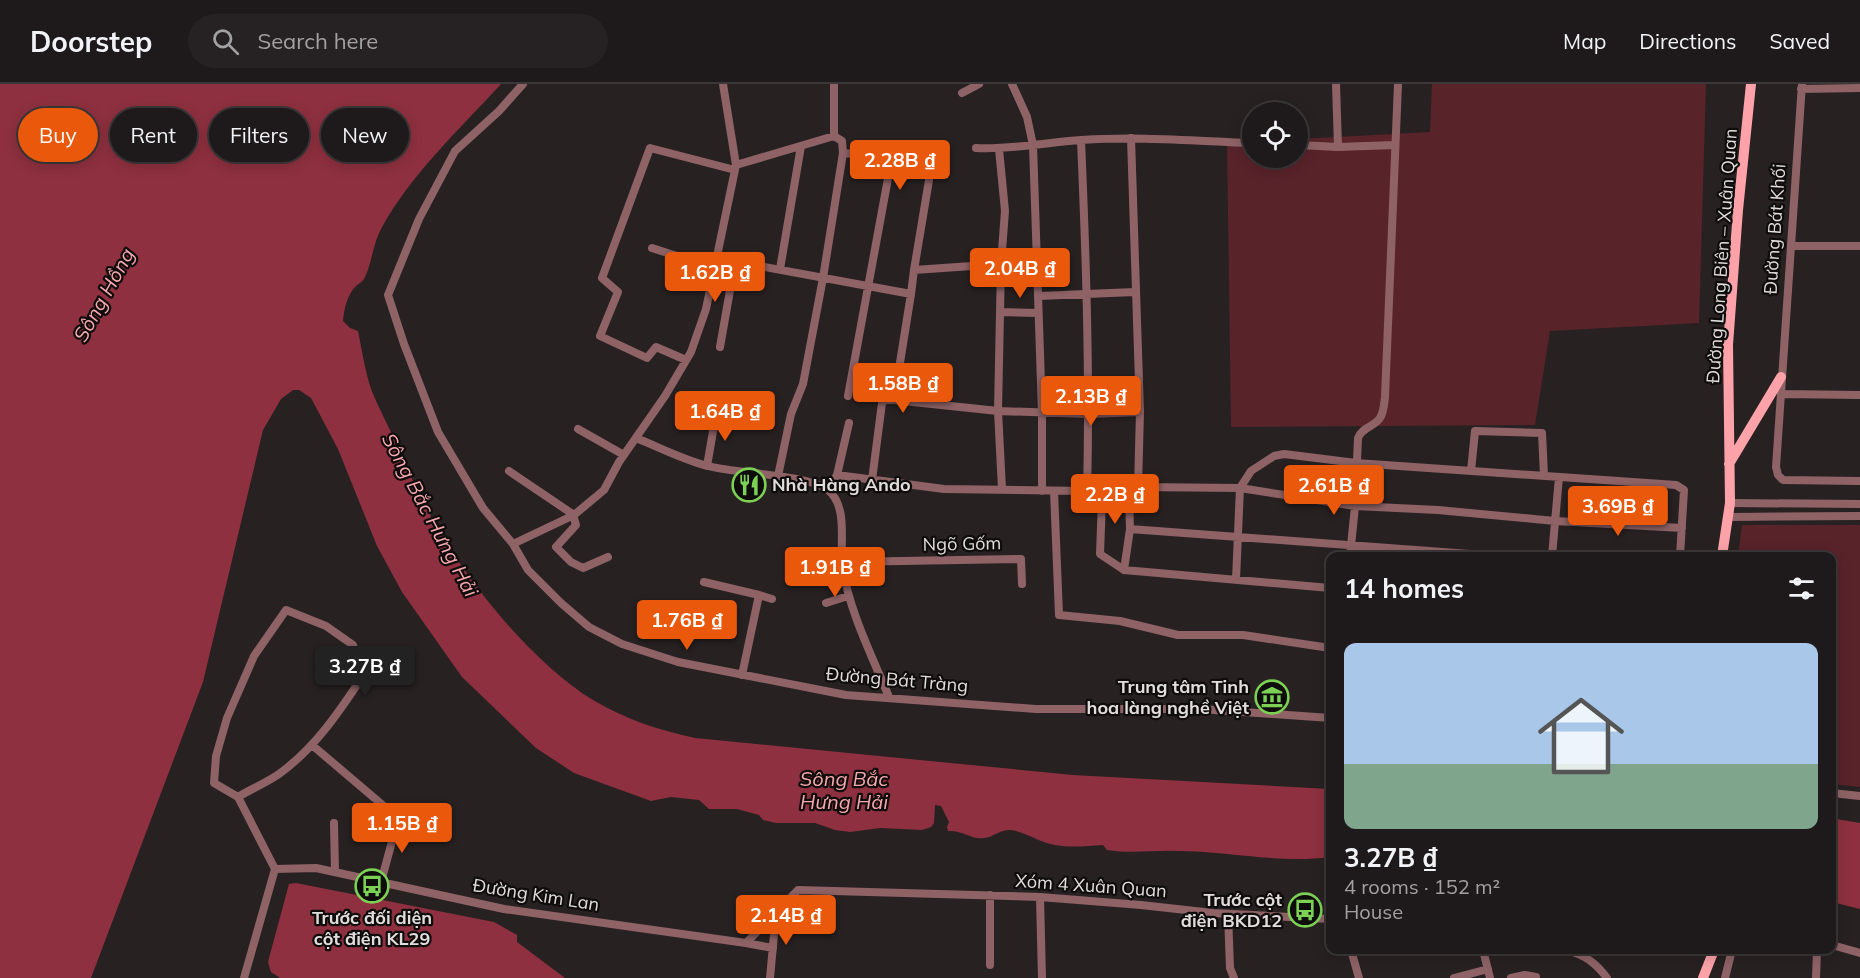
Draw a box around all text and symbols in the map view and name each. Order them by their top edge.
search box [188,14,608,68]
text: Doorstep [30,24,152,59]
icon: search [209,25,242,58]
text: Search here [257,27,378,55]
text: Map [1563,28,1606,54]
text: Directions [1639,28,1736,54]
text: Saved [1769,28,1830,54]
map controls [1242,102,1308,168]
button: locate [1242,102,1308,168]
chip: Buy [18,108,98,162]
chip: Rent [110,108,197,162]
chip: Filters [209,108,309,162]
chip: New [321,108,409,162]
street label: Đường Long Biên – Xuân Quan [1701,128,1742,384]
pin: 2.28B ₫ [845,140,955,191]
text: 2.28B ₫ [864,147,936,172]
street label: Đường Bát Khối [1758,163,1791,295]
water label: Sông Hồng [68,243,140,346]
pin: 2.04B ₫ [965,248,1075,299]
pin: 1.62B ₫ [660,252,770,303]
text: 2.04B ₫ [984,255,1056,280]
text: 1.62B ₫ [679,259,751,284]
pin: 1.58B ₫ [848,363,958,414]
text: 1.58B ₫ [867,370,939,395]
pin: 2.13B ₫ [1036,376,1146,427]
text: 2.13B ₫ [1055,383,1127,408]
pin: 1.64B ₫ [670,391,780,442]
text: 1.64B ₫ [689,398,761,423]
water label: Sông Bắc Hưng Hải [377,429,484,601]
pin: 2.61B ₫ [1279,465,1389,516]
restaurant icon: Nhà Hàng Ando [731,467,767,503]
text: 2.61B ₫ [1298,472,1370,497]
place label: Nhà Hàng Ando [772,473,911,496]
pin: 2.2B ₫ [1066,474,1164,525]
text: 2.2B ₫ [1085,481,1145,506]
pin: 3.69B ₫ [1563,486,1673,537]
text: 3.69B ₫ [1582,493,1654,518]
street label: Ngõ Gốm [923,531,1001,556]
pin: 1.91B ₫ [780,547,890,598]
text: 1.91B ₫ [799,554,871,579]
text: 14 homes [1344,572,1464,605]
icon: filters [1785,572,1818,605]
pin: 1.76B ₫ [632,600,742,651]
text: 1.76B ₫ [651,607,723,632]
pin: 3.27B ₫ [310,646,420,697]
text: 3.27B ₫ [329,653,401,678]
street label: Đường Bát Tràng [825,662,969,697]
place label: Trung tâm Tinh hoa làng nghề Việt [1087,675,1249,719]
museum icon: Trung tâm Tinh hoa làng nghề Việt [1254,679,1290,715]
icon: home [1527,682,1635,790]
water label: Sông Bắc Hưng Hải [800,766,888,814]
pin: 1.15B ₫ [347,803,457,854]
text: 1.15B ₫ [366,810,438,835]
text: 3.27B ₫ [1344,841,1438,874]
bus stop icon: Trước đối diện cột điện KL29 [354,868,390,904]
street label: Xóm 4 Xuân Quan [1015,869,1168,902]
street label: Đường Kim Lan [471,873,601,916]
text: 4 rooms · 152 m² [1344,874,1500,899]
place label: Trước cột điện BKD12 [1181,888,1282,932]
bus stop icon: Trước cột điện BKD12 [1287,892,1323,928]
pin: 2.14B ₫ [731,895,841,946]
text: House [1344,899,1403,924]
text: 2.14B ₫ [750,902,822,927]
place label: Trước đối diện cột điện KL29 [312,906,432,950]

